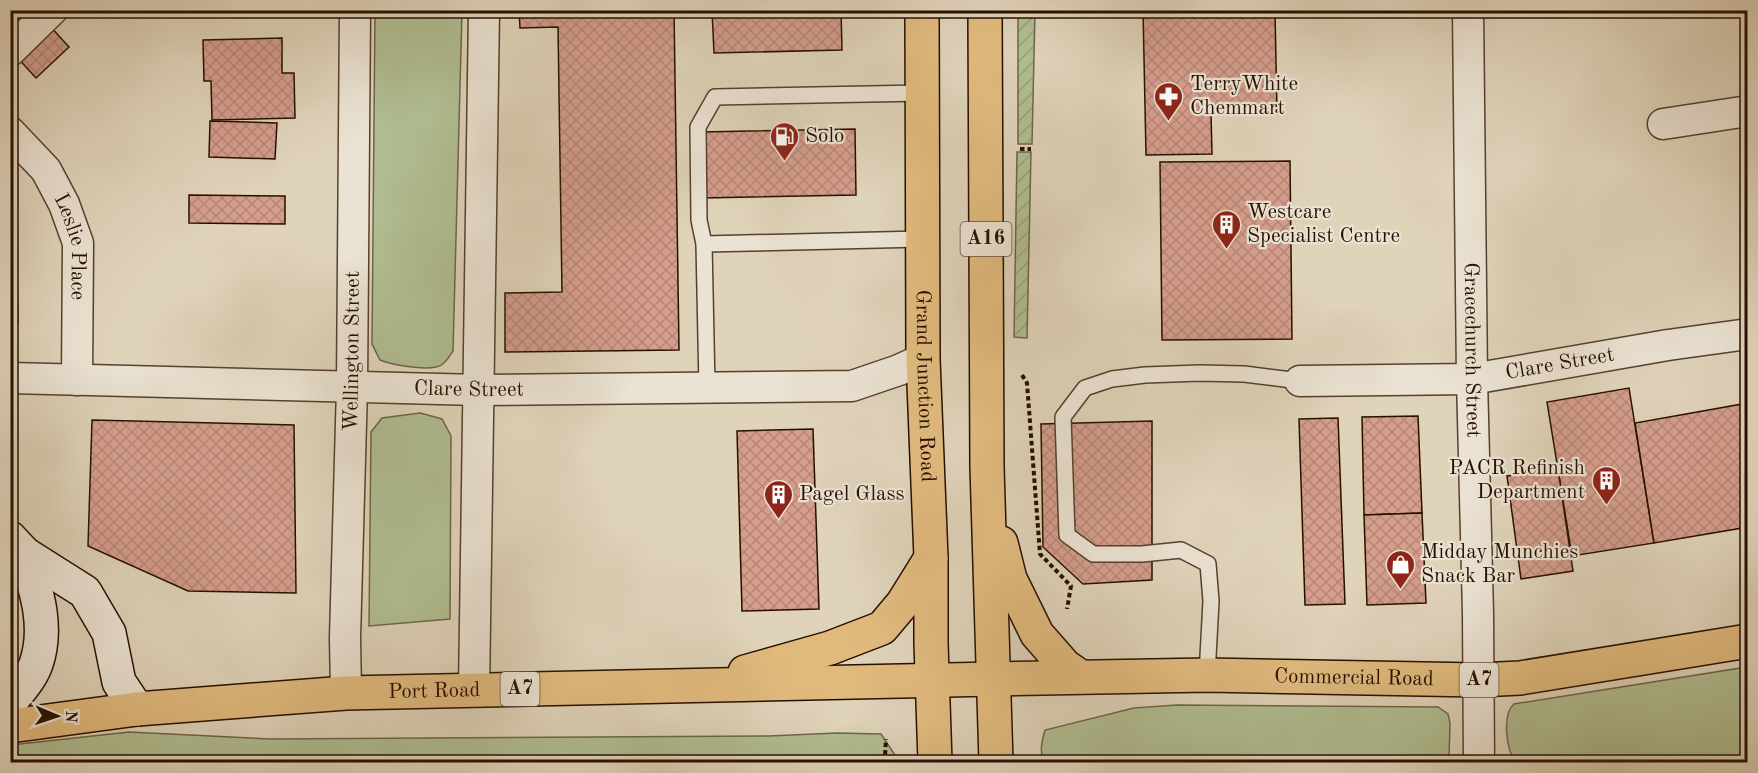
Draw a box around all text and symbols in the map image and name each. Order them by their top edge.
place label: TerryWhite Chemmart [1190,74,1298,119]
pharmacy icon: TerryWhite Chemmart [1153,80,1185,122]
fuel station icon: Solo [768,120,800,162]
place label: Solo [805,126,845,147]
street label: Leslie Place [50,190,89,300]
place label: Westcare Specialist Centre [1247,202,1400,247]
building icon: Westcare Specialist Centre [1210,208,1242,250]
road number: A16 [960,222,1012,256]
street label: Gracechurch Street [1460,262,1484,438]
street label: Wellington Street [340,271,363,432]
street label: Grand Junction Road [912,290,938,483]
street label: Clare Street [1504,344,1616,384]
street label: Clare Street [414,378,524,401]
place label: PACR Refinish Department [1449,458,1585,503]
building icon: PACR Refinish Department [1590,464,1622,506]
building icon: Pagel Glass [762,478,794,520]
place label: Pagel Glass [799,484,905,505]
place label: Midday Munchies Snack Bar [1421,542,1578,587]
shop icon: Midday Munchies Snack Bar [1384,548,1416,590]
road number: A7 [1460,663,1498,697]
street label: Commercial Road [1274,666,1434,690]
road number: A7 [500,672,540,706]
street label: Port Road [388,680,481,703]
north arrow [27,686,87,746]
text: N [62,710,78,724]

